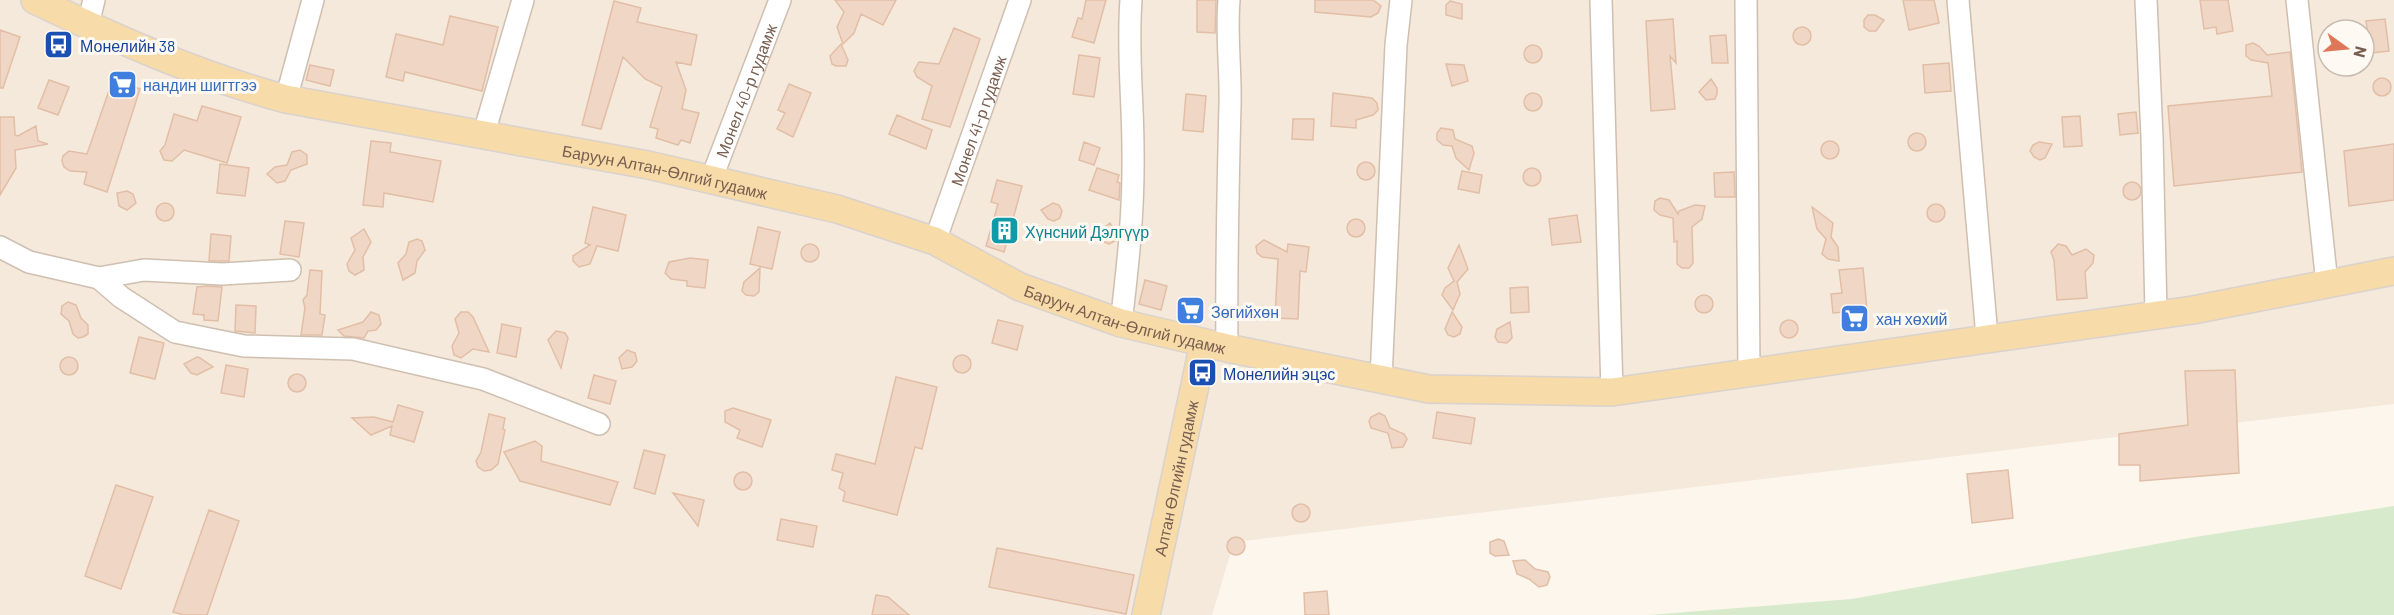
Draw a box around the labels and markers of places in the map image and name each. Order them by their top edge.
bus stop icon: Монелийн 38 [43,29,75,61]
place label: Монелийн 38 [80,36,175,55]
supermarket icon: нандин шигтгээ [106,68,138,100]
place label: нандин шигтгээ [143,75,257,94]
building icon: Хүнсний Дэлгүүр [988,215,1020,247]
place label: Хүнсний Дэлгүүр [1025,222,1149,241]
supermarket icon: Зөгийхөн [1174,295,1206,327]
place label: Зөгийхөн [1211,302,1279,321]
supermarket icon: хан хөхий [1839,302,1871,334]
place label: хан хөхий [1876,309,1948,328]
bus stop icon: Монелийн эцэс [1186,357,1218,389]
place label: Монелийн эцэс [1223,364,1335,383]

